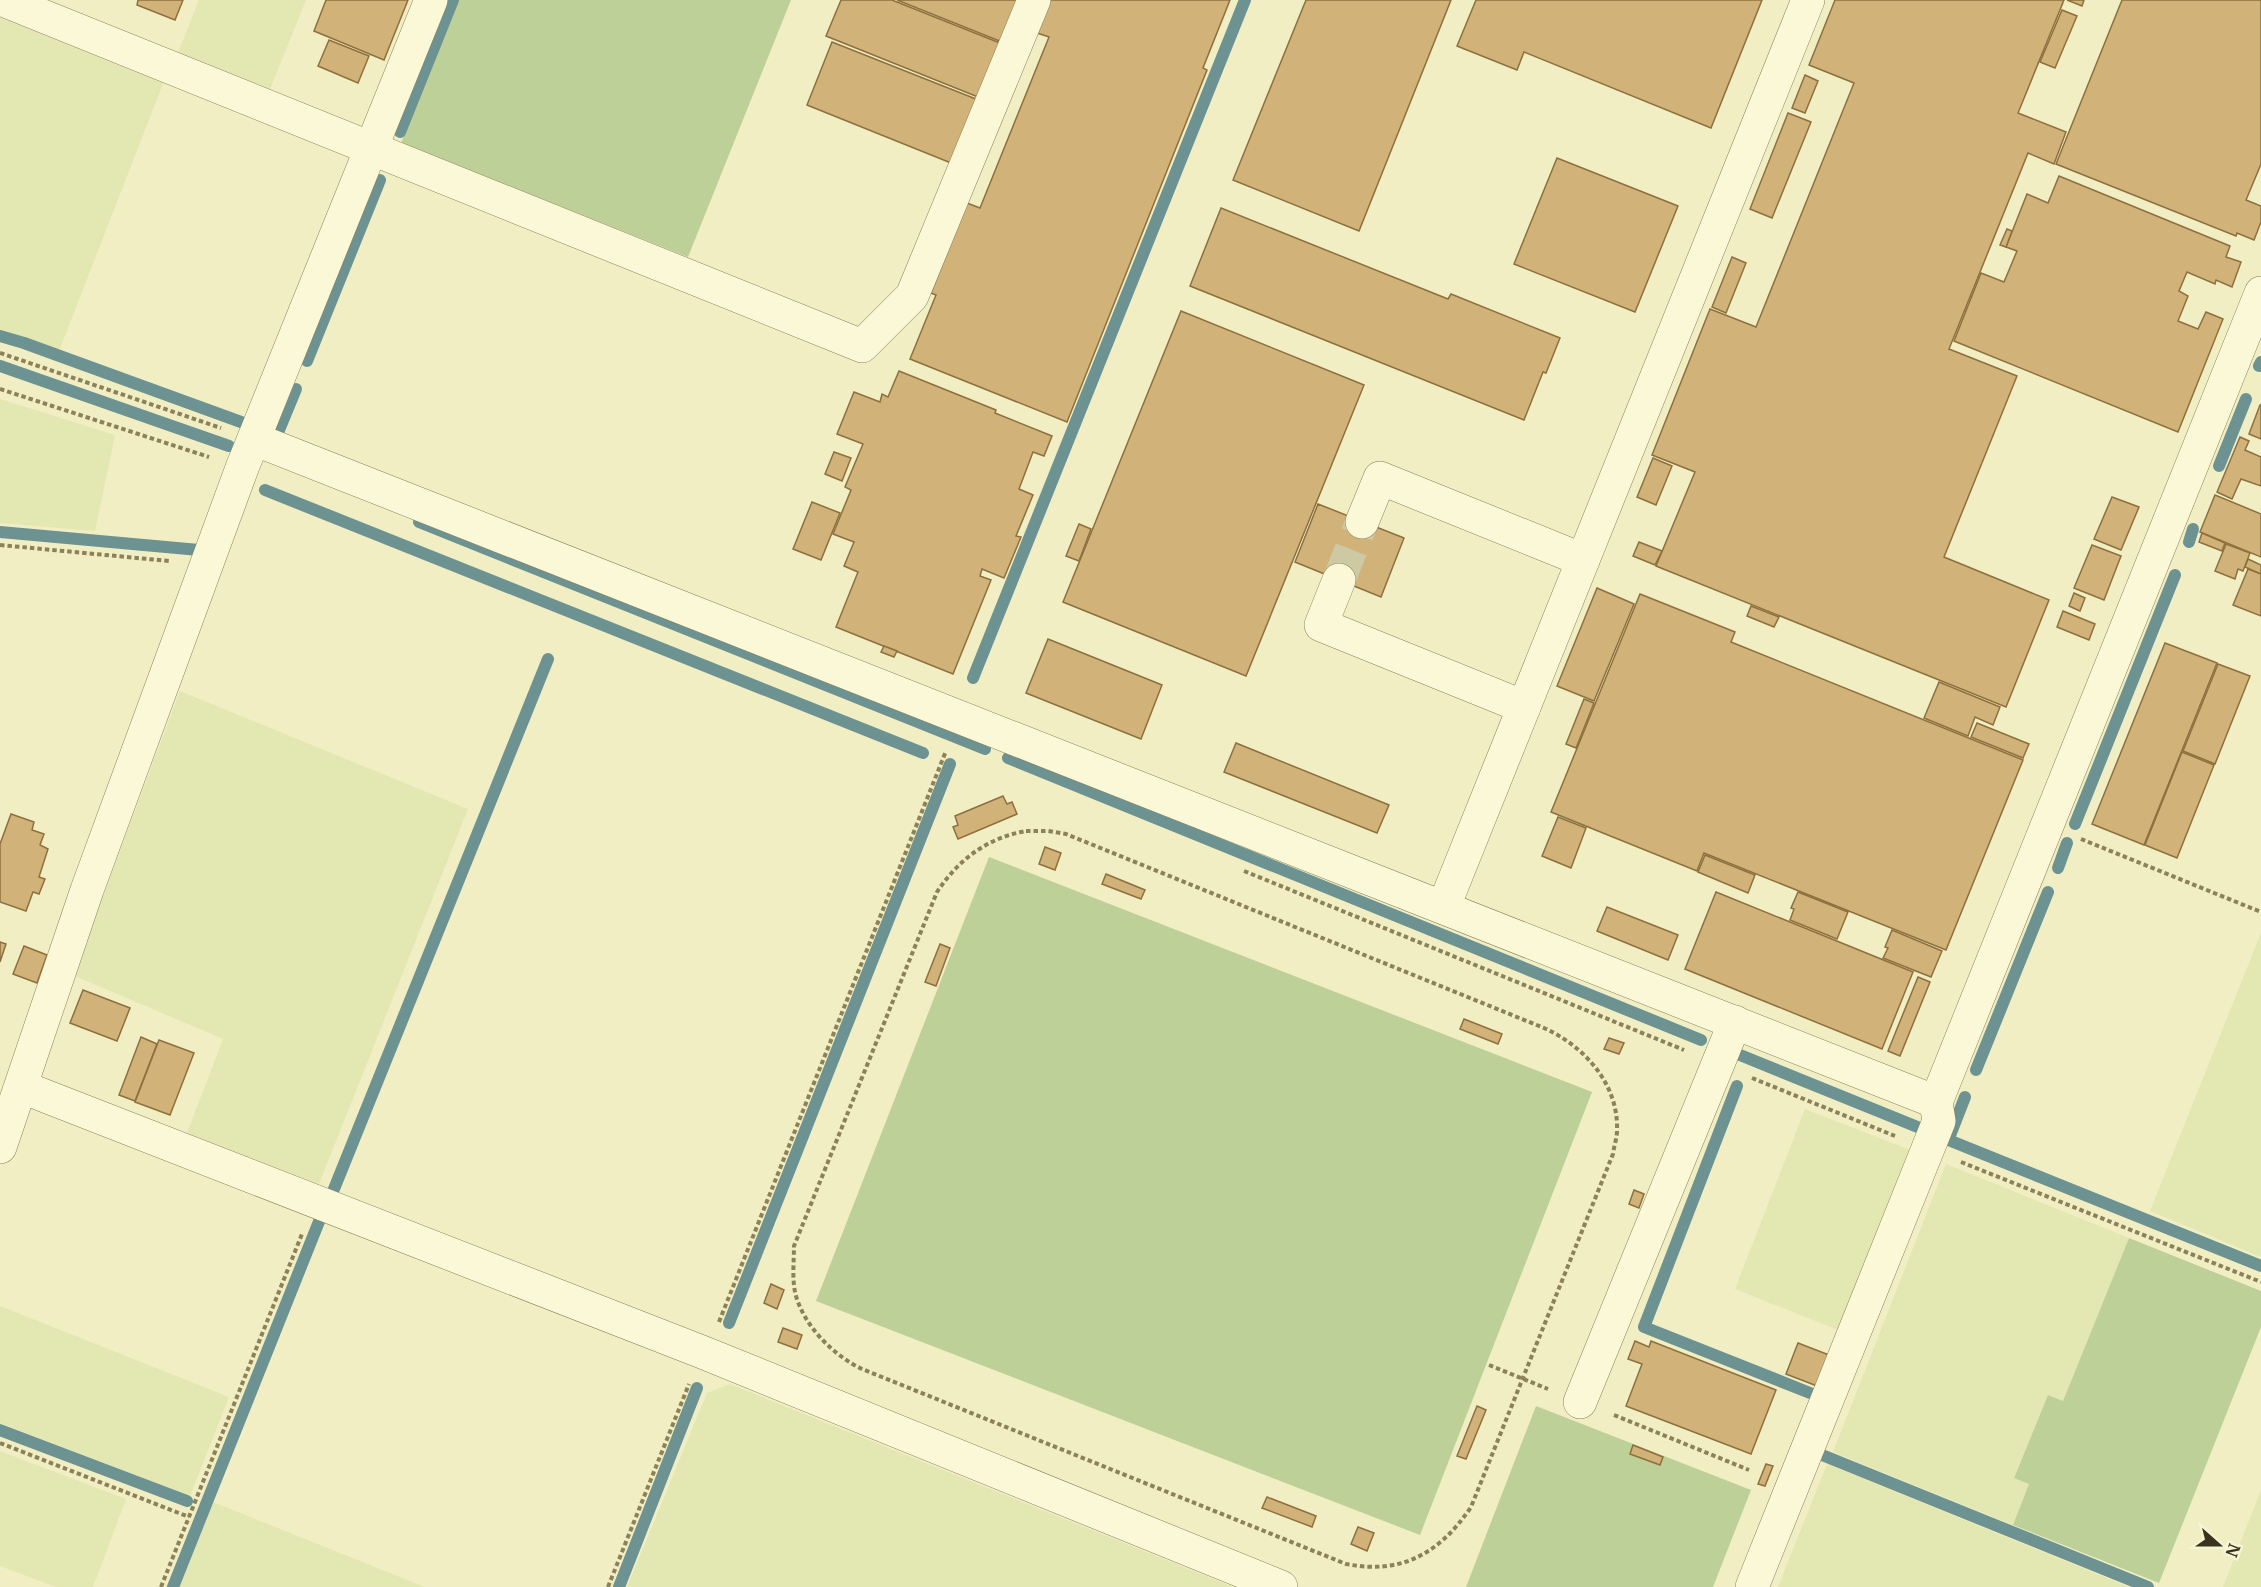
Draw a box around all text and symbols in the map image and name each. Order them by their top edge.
north arrow [2189,1515,2249,1575]
text: N [2221,1541,2245,1560]

